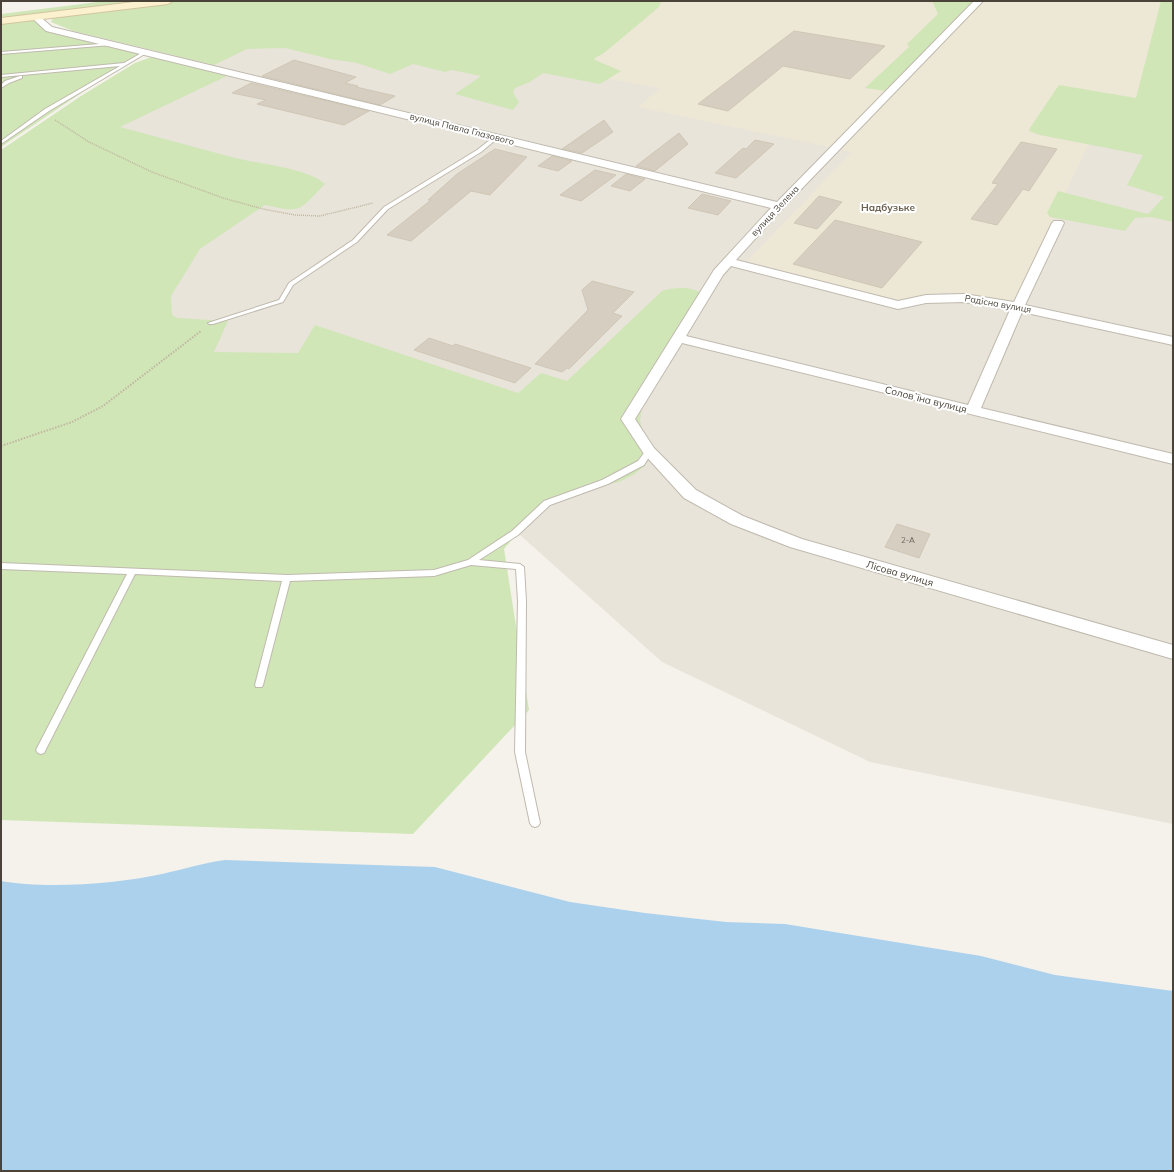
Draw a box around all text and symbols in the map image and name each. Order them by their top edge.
street label: вулиця Павла Глазового [408,110,516,148]
street label: вулиця Зелена [748,183,802,239]
district label: Надбузьке [861,201,915,214]
street label: Радісна вулиця [964,292,1032,316]
street label: Соловʼїна вулиця [883,383,968,416]
house number: 2-А [901,535,915,545]
street label: Лісова вулиця [865,558,935,589]

